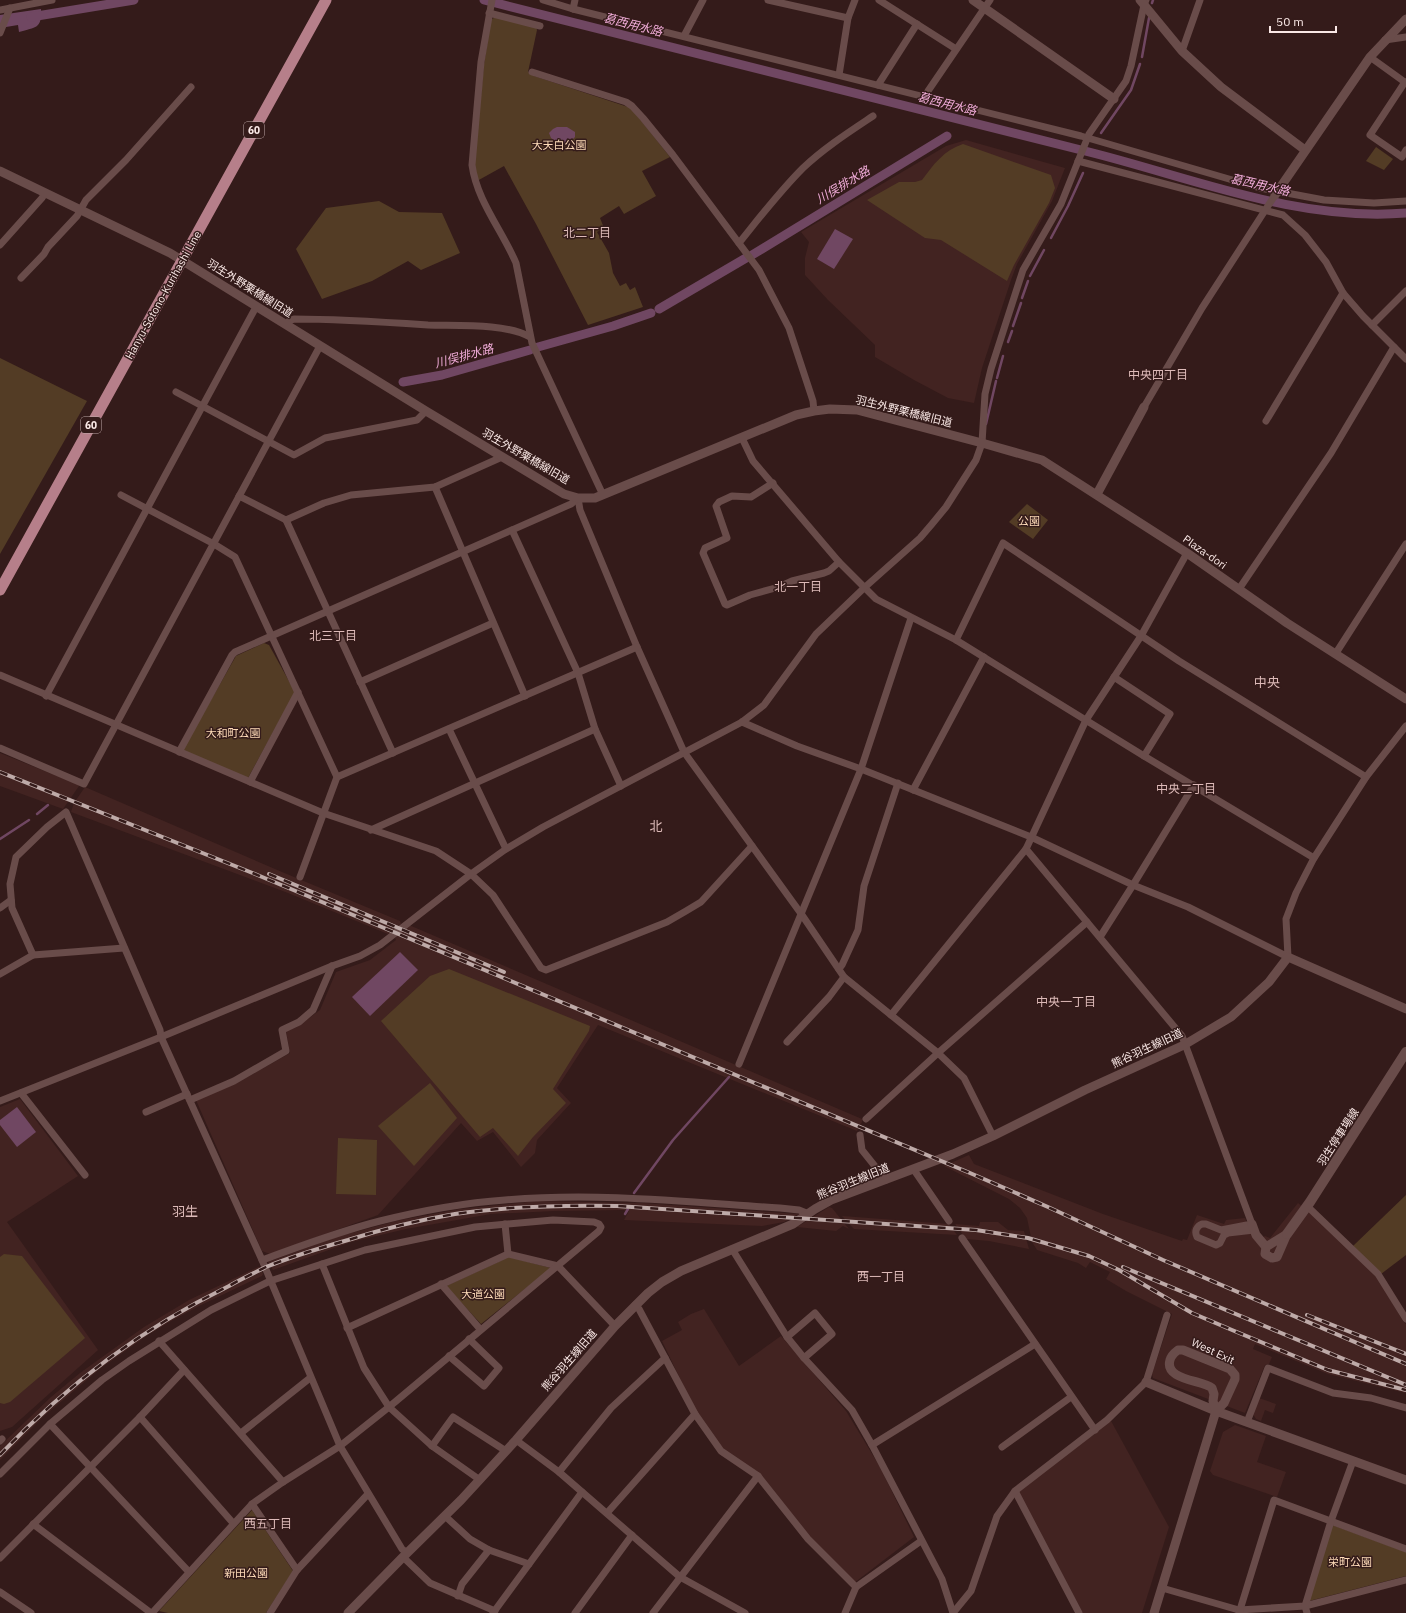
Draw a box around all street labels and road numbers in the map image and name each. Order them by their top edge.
road number: 60 [244,122,264,138]
street label: Hanyu-Sotono-Kurihashi Line [122,228,204,362]
street label: 羽生外野栗橋線旧道 [204,256,296,320]
street label: 羽生外野栗橋線旧道 [854,392,954,430]
road number: 60 [81,417,101,433]
street label: 羽生外野栗橋線旧道 [480,425,572,487]
street label: Plaza-dori [1180,532,1230,572]
street label: 熊谷羽生線旧道 [1109,1025,1185,1071]
street label: 羽生停車場線 [1314,1106,1362,1168]
street label: 熊谷羽生線旧道 [815,1160,891,1202]
street label: 熊谷羽生線旧道 [538,1326,600,1394]
street label: West Exit [1189,1335,1237,1367]

